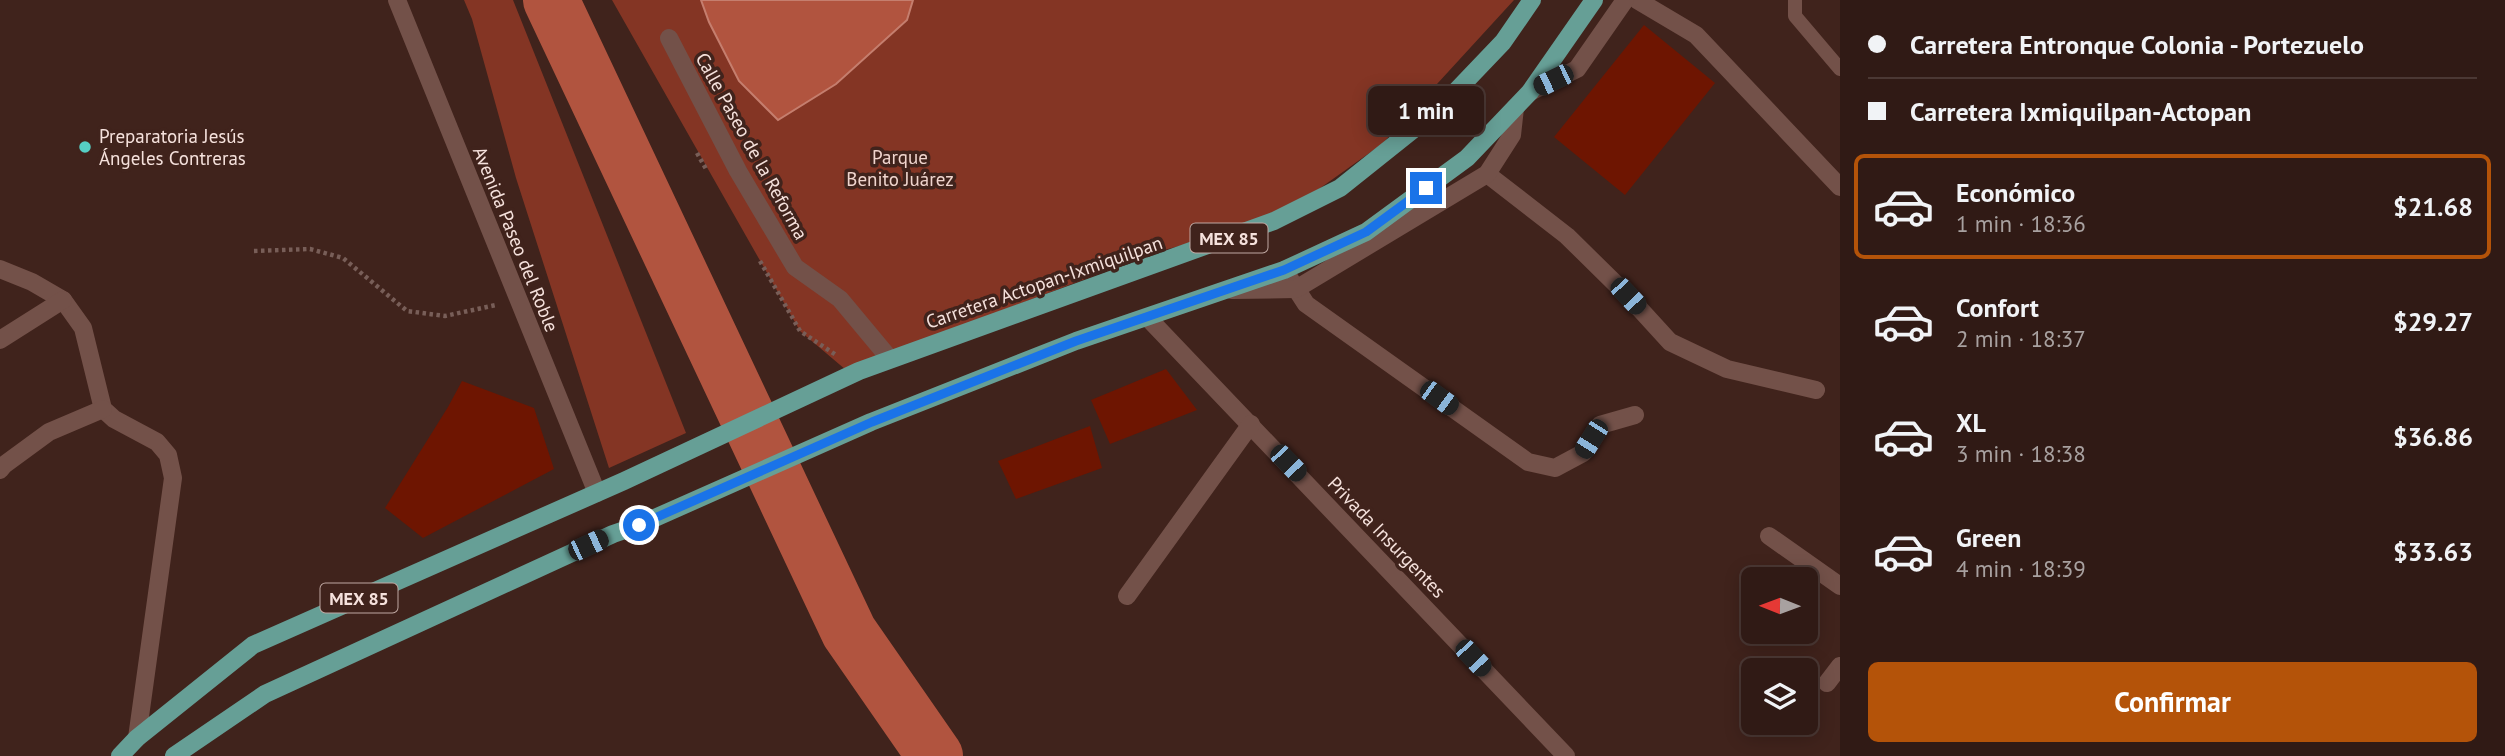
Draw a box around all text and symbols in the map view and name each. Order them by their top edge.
text: Carretera Entronque Colonia - Portezuelo [1910,28,2364,61]
street label: Calle Paseo de la Reforma [691,48,813,244]
car [1530,61,1577,99]
callout: 1 min [1368,86,1484,136]
text: Carretera Ixmiquilpan-Actopan [1910,95,2251,128]
text: 1 min [1398,96,1454,125]
place label: Preparatoria Jesús Ángeles Contreras [99,124,246,170]
marker: Preparatoria Jesús Ángeles Contreras [77,139,93,155]
street label: Avenida Paseo del Roble [468,143,564,335]
park label: Parque Benito Juárez [846,145,954,191]
route end [1410,172,1442,204]
icon: car [1872,175,1935,238]
text: Económico [1956,176,2075,209]
text: $21.68 [2393,190,2473,223]
text: 1 min · 18:36 [1956,209,2086,238]
road number: MEX 85 [1190,224,1268,252]
street label: Carretera Actopan-Ixmiquilpan [923,230,1165,334]
car [1606,273,1651,319]
icon: car [1872,290,1935,353]
text: Confort [1956,291,2039,324]
text: $29.27 [2393,305,2473,338]
text: 2 min · 18:37 [1956,324,2086,353]
car [1416,377,1463,419]
icon: car [1872,405,1935,468]
text: XL [1956,406,1986,439]
car [1571,416,1612,462]
text: $36.86 [2393,420,2473,453]
text: 3 min · 18:38 [1956,439,2086,468]
car [1266,441,1311,485]
street label: Privada Insurgentes [1323,471,1451,603]
route start [623,509,655,541]
icon: car [1872,520,1935,583]
text: Green [1956,521,2021,554]
car [565,527,612,563]
text: $33.63 [2393,535,2473,568]
text: 4 min · 18:39 [1956,554,2086,583]
north arrow [1741,567,1818,644]
map controls [1741,567,1818,735]
road number: MEX 85 [320,584,398,612]
car [1451,635,1496,681]
button: layers [1741,658,1818,735]
button: Confirmar [1868,662,2477,742]

